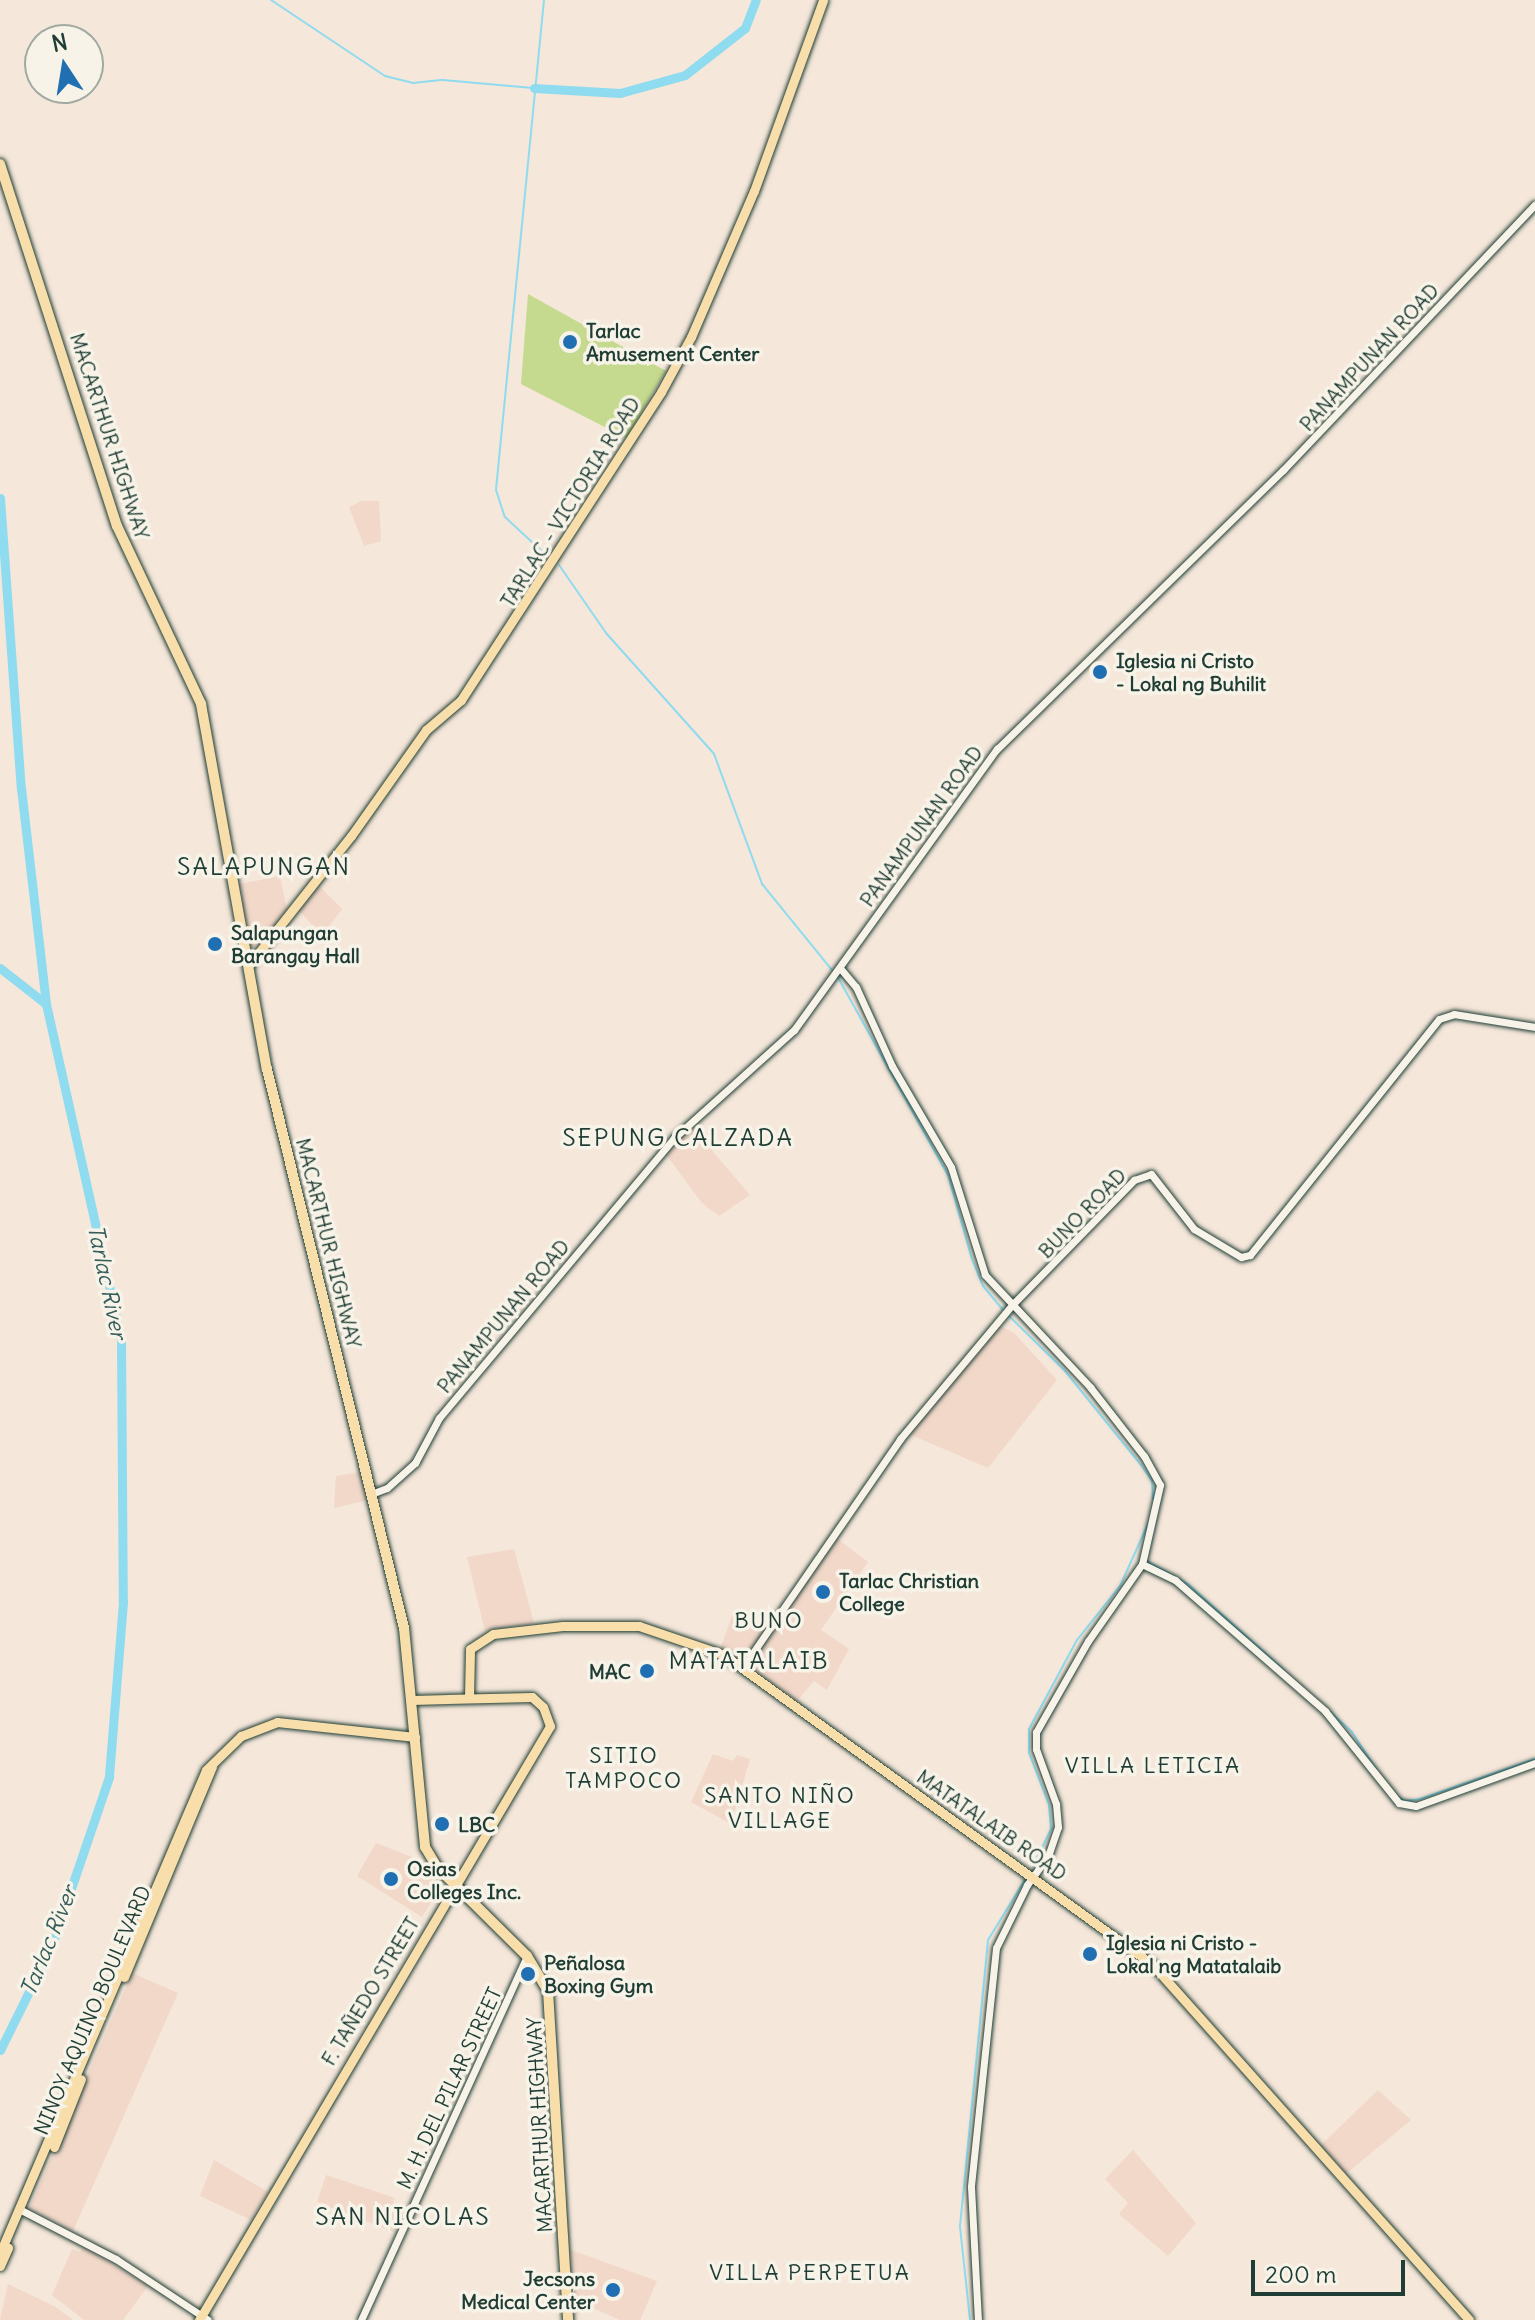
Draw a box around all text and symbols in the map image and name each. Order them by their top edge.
north arrow [24,24,104,104]
text: N [49,27,70,58]
street label: PANAMPUNAN ROAD [1294,278,1444,436]
place label: Tarlac Amusement Center [586,318,759,365]
street label: MACARTHUR HIGHWAY [65,330,155,542]
marker: Tarlac Amusement Center [561,333,579,351]
street label: TARLAC - VICTORIA ROAD [495,392,645,612]
place label: Iglesia ni Cristo - Lokal ng Buhilit [1116,648,1266,695]
marker: Iglesia ni Cristo - Lokal ng Buhilit [1091,663,1109,681]
street label: PANAMPUNAN ROAD [855,741,987,911]
district label: SALAPUNGAN [177,853,351,881]
place label: Salapungan Barangay Hall [231,920,360,967]
marker: Salapungan Barangay Hall [206,935,224,953]
district label: SEPUNG CALZADA [562,1124,794,1152]
street label: MACARTHUR HIGHWAY [291,1135,367,1351]
street label: BUNO ROAD [1033,1163,1131,1263]
water label: Tarlac River [82,1223,132,1341]
street label: PANAMPUNAN ROAD [432,1234,574,1398]
place label: Tarlac Christian College [839,1568,979,1615]
marker: Tarlac Christian College [814,1583,832,1601]
district label: BUNO [734,1608,804,1634]
district label: MATATALAIB [668,1647,830,1675]
place label: MAC [589,1659,631,1683]
marker: MAC [638,1662,656,1680]
district label: SITIO TAMPOCO [565,1742,683,1794]
district label: VILLA LETICIA [1065,1753,1241,1779]
street label: MATATALAIB ROAD [912,1764,1072,1886]
district label: SANTO NIÑO VILLAGE [704,1782,856,1834]
place label: LBC [458,1812,495,1836]
marker: LBC [433,1815,451,1833]
place label: Osias Colleges Inc. [407,1856,521,1903]
marker: Osias Colleges Inc. [382,1870,400,1888]
water label: Tarlac River [15,1882,83,2000]
street label: NINOY AQUINO BOULEVARD [29,1882,155,2138]
street label: F. TAÑEDO STREET [316,1912,424,2070]
place label: Iglesia ni Cristo - Lokal ng Matatalaib [1106,1930,1281,1977]
marker: Iglesia ni Cristo - Lokal ng Matatalaib [1081,1945,1099,1963]
place label: Peñalosa Boxing Gym [544,1950,653,1997]
marker: Peñalosa Boxing Gym [519,1965,537,1983]
street label: M. H. DEL PILAR STREET [392,1983,506,2193]
street label: MACARTHUR HIGHWAY [521,2017,557,2233]
district label: SAN NICOLAS [315,2203,491,2231]
scale bar [1255,2244,1409,2294]
text: 200 m [1265,2259,1337,2289]
district label: VILLA PERPETUA [709,2260,911,2286]
place label: Jecsons Medical Center [461,2266,595,2313]
marker: Jecsons Medical Center [602,2279,624,2301]

